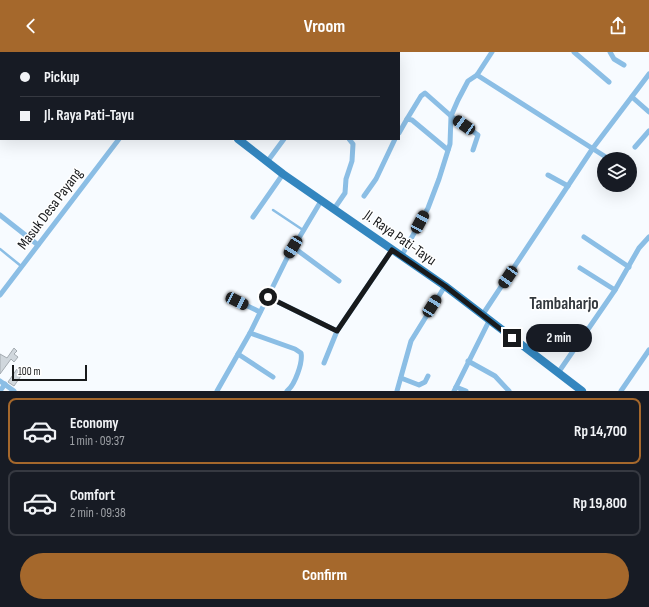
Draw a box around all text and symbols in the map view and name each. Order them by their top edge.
icon: back [20,15,42,37]
icon: share [607,15,629,37]
text: Vroom [304,16,345,37]
text: Pickup [44,68,80,87]
text: Jl. Raya Pati-Tayu [44,106,134,125]
car [451,113,477,137]
map controls [597,152,637,192]
button: layers [597,152,637,192]
street label: Masuk Desa Payang [13,165,87,253]
street label: Jl. Raya Pati-Tayu [359,206,440,270]
car [409,209,431,235]
car [282,234,304,260]
car [496,264,520,290]
route start [259,288,277,306]
car [224,290,250,312]
car [421,293,443,319]
district label: Tambaharjo [529,294,599,314]
callout: 2 min [526,324,592,352]
route end [503,329,521,347]
text: 2 min [547,330,571,346]
scale bar [12,363,87,382]
text: 100 m [18,365,40,378]
icon: car [22,413,58,449]
text: Economy [70,414,119,433]
text: Rp 14,700 [574,422,627,441]
text: 1 min · 09:37 [70,433,124,449]
icon: car [22,485,58,521]
text: Comfort [70,486,115,505]
text: Rp 19,800 [573,494,627,513]
text: 2 min · 09:38 [70,505,126,521]
button: Confirm [20,553,629,599]

